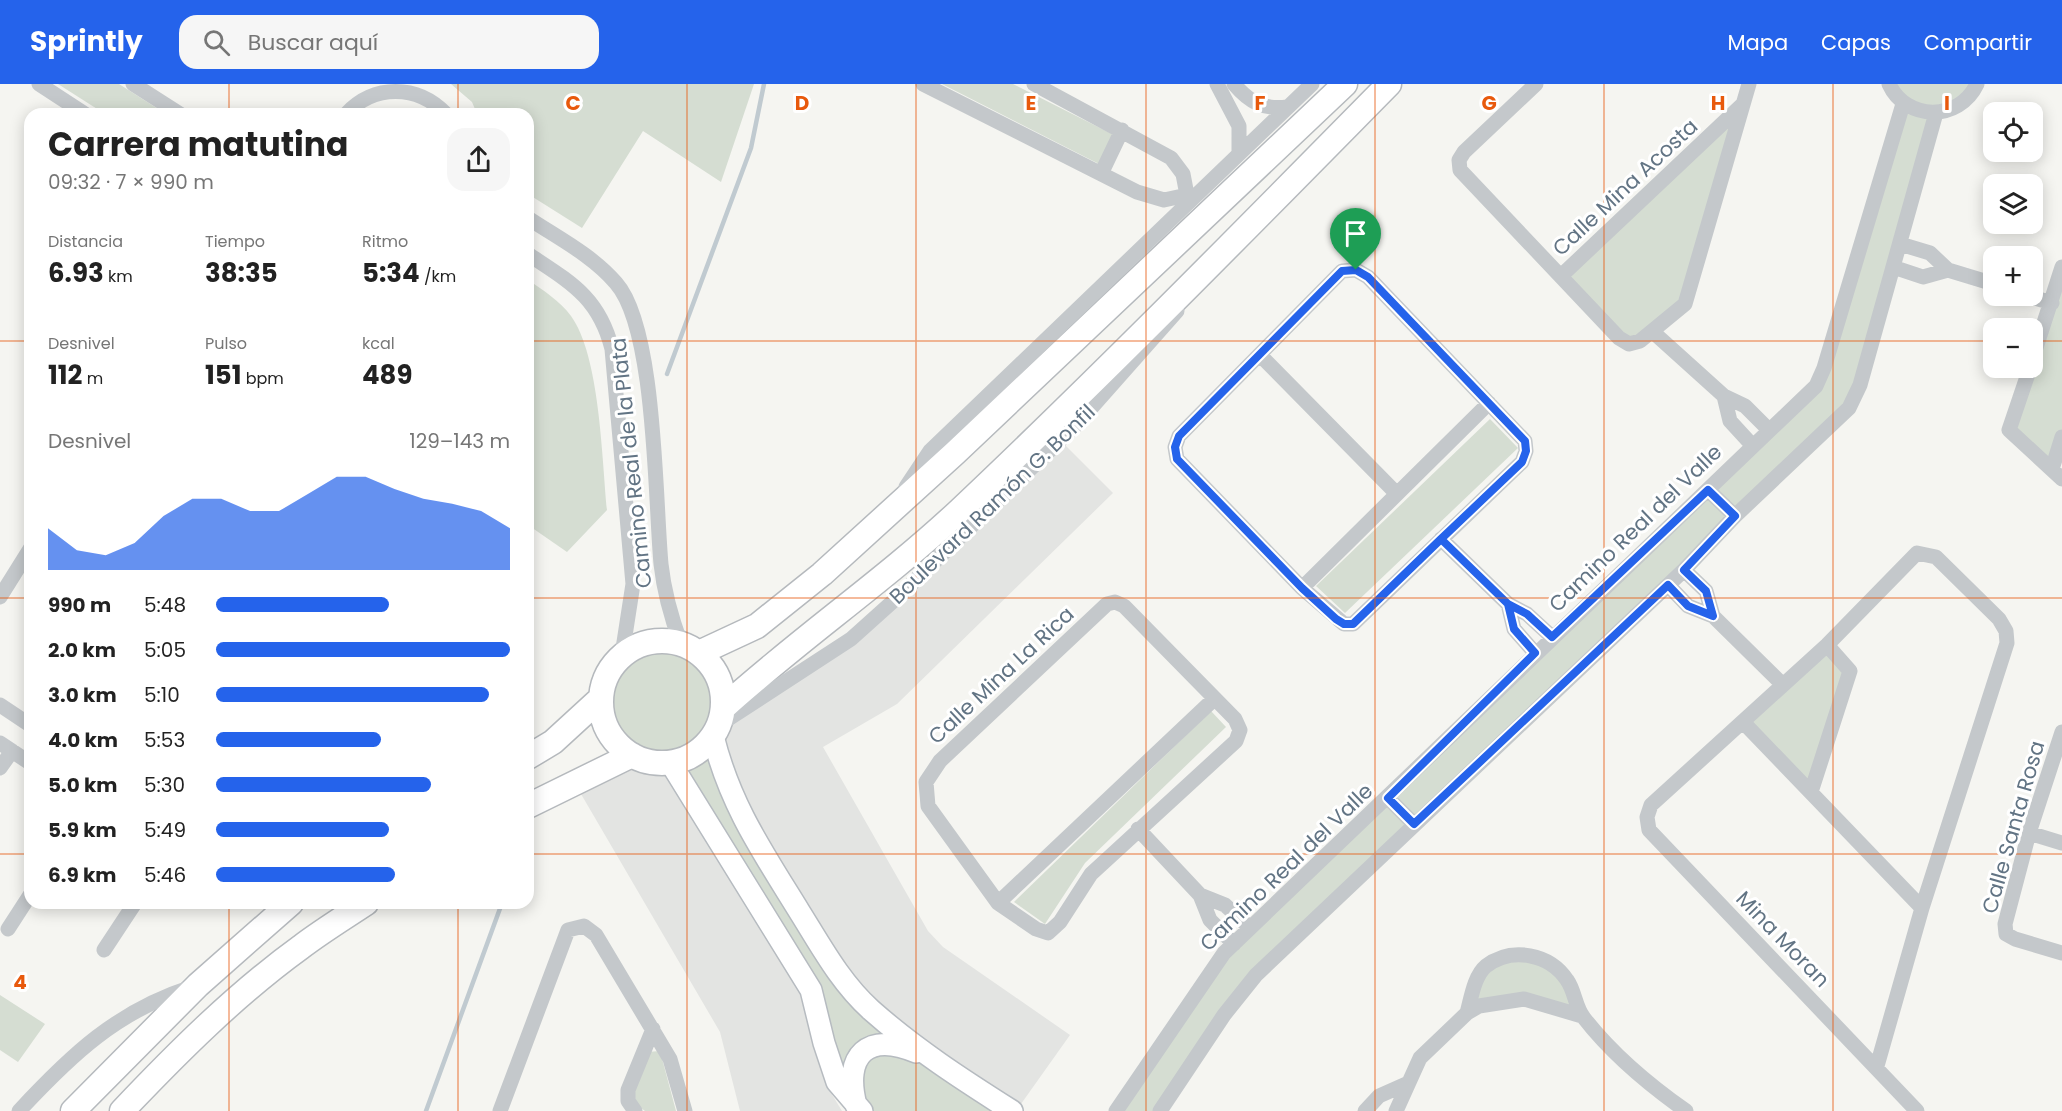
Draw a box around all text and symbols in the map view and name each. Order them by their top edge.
search box [179,15,599,69]
text: Sprintly [30,22,143,61]
icon: search [200,26,233,59]
text: Buscar aquí [248,27,378,58]
text: Mapa [1727,28,1788,57]
text: Capas [1821,28,1891,57]
text: Compartir [1924,28,2032,57]
text: C [565,89,581,117]
text: D [795,89,809,117]
text: E [1026,89,1036,117]
text: F [1255,89,1266,117]
text: G [1481,89,1497,117]
text: H [1711,89,1725,117]
text: I [1944,89,1950,117]
map controls [1983,102,2043,378]
button: locate [1983,102,2043,162]
street label: Calle Mina Acosta [1546,112,1704,262]
text: Carrera matutina [48,121,348,168]
button: share [447,128,510,191]
text: 09:32 · 7 × 990 m [48,168,214,196]
button: layers [1983,174,2043,234]
pin [1330,208,1381,270]
icon: arrive [1339,217,1372,250]
text: Distancia [48,230,123,253]
text: Tiempo [205,230,265,253]
text: Ritmo [362,230,408,253]
button: + [1983,246,2043,306]
text: 6.93 [48,255,104,291]
text: 38:35 [205,255,278,291]
text: 5:34 [362,255,420,291]
text: km [104,265,133,288]
text: /km [420,265,456,288]
button: − [1983,318,2043,378]
text: Desnivel [48,332,115,355]
text: Pulso [205,332,247,355]
text: kcal [362,332,395,355]
street label: Camino Real de la Plata [603,336,659,590]
text: 112 [48,357,82,393]
text: 151 [205,357,241,393]
text: 489 [362,357,412,393]
text: m [82,367,103,390]
text: bpm [241,367,284,390]
street label: Boulevard Ramón G. Bonfil [883,398,1101,610]
text: Desnivel [48,427,131,455]
text: 129–143 m [409,427,510,455]
street label: Camino Real del Valle [1542,438,1728,618]
text: 990 m [48,591,111,619]
text: 5:48 [144,591,186,619]
street label: Calle Mina La Rica [922,600,1080,750]
text: 2.0 km [48,636,116,664]
text: 5:05 [144,636,186,664]
text: 3.0 km [48,681,117,709]
text: 5:10 [144,681,180,709]
text: 4.0 km [48,726,118,754]
text: 5:53 [144,726,185,754]
street label: Calle Santa Rosa [1975,737,2051,917]
text: 5.0 km [48,771,117,799]
text: 5:30 [144,771,185,799]
street label: Camino Real del Valle [1193,777,1379,957]
text: 5.9 km [48,816,117,844]
text: 5:49 [144,816,186,844]
text: 6.9 km [48,861,116,889]
text: 5:46 [144,861,186,889]
street label: Mina Moran [1730,885,1836,993]
text: 4 [13,968,27,996]

